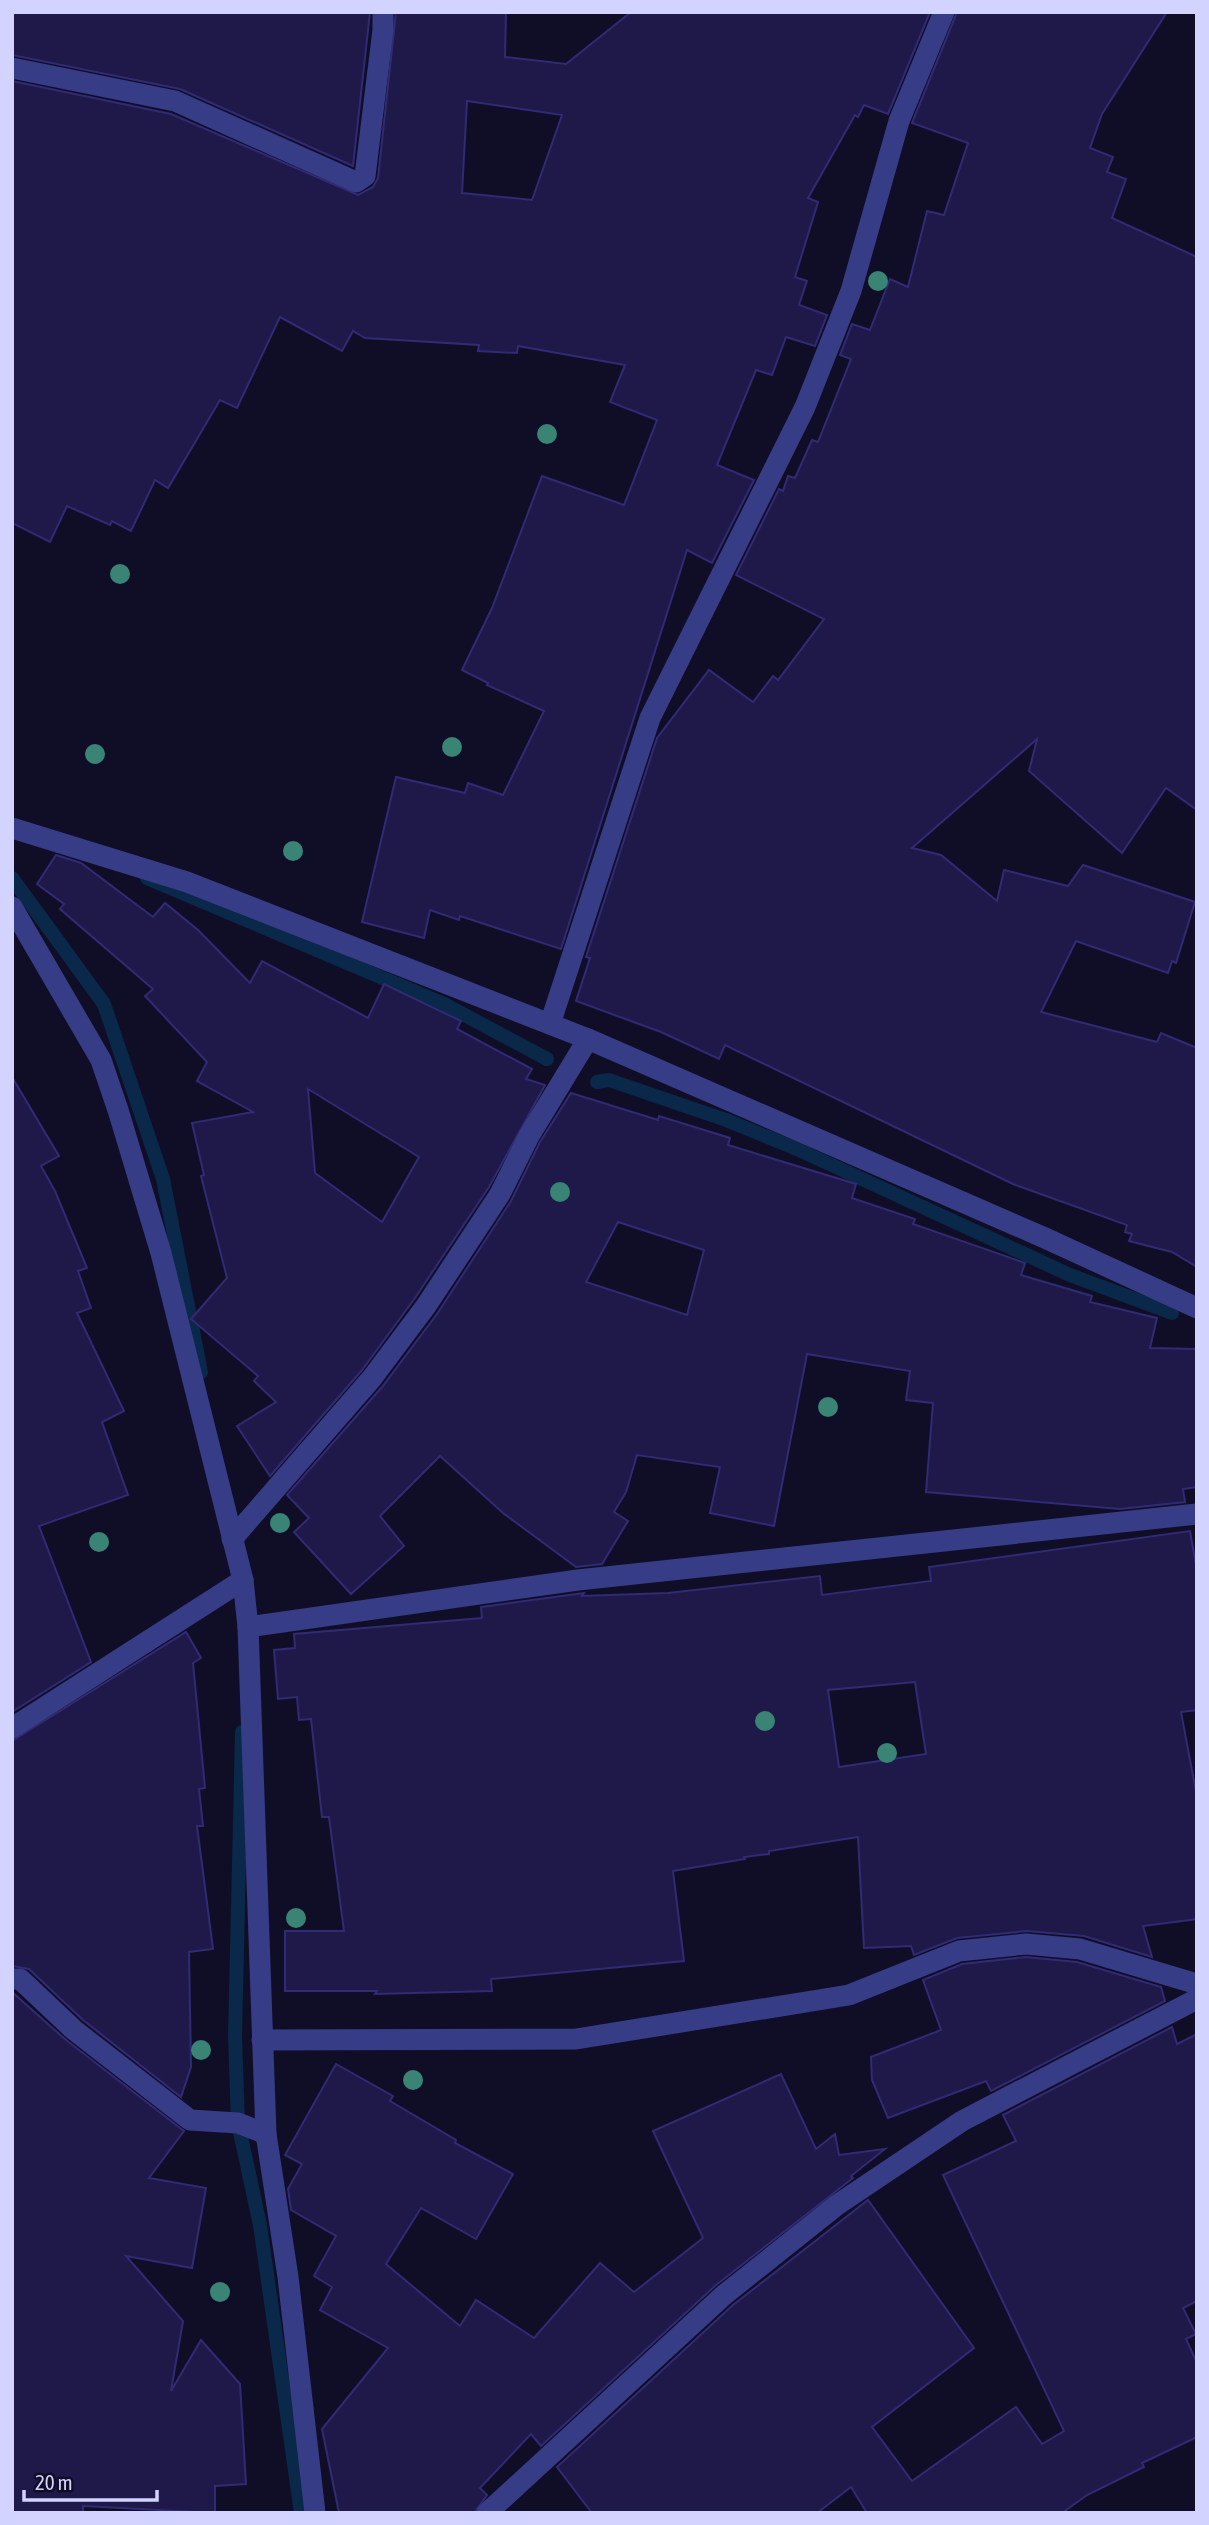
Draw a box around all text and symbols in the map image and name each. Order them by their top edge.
scale bar [24,2458,158,2502]
text: 20 m [35,2470,73,2494]

